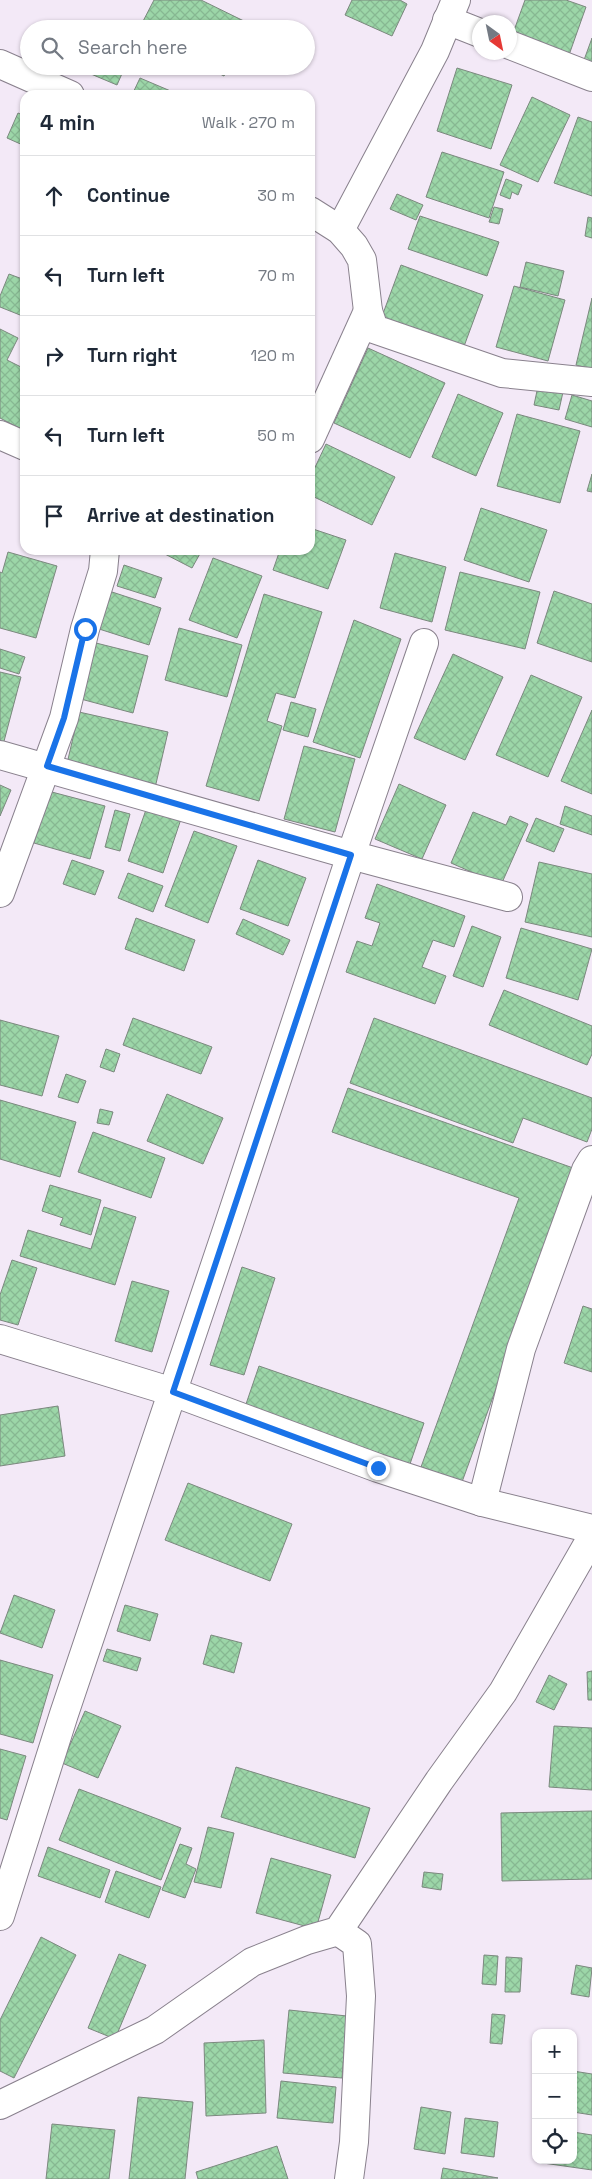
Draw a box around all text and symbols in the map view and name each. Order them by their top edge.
north arrow [472,15,517,60]
search box [20,20,315,75]
icon: search [38,34,66,62]
text: Search here [78,35,188,60]
text: 4 min [40,109,95,136]
text: Walk · 270 m [202,112,295,133]
icon: ahead [40,182,68,210]
text: Continue [87,183,170,208]
text: 30 m [257,185,295,206]
icon: left [40,262,68,290]
text: Turn left [87,263,165,288]
text: 70 m [258,265,295,286]
icon: right [40,342,68,370]
text: Turn right [87,343,177,368]
text: 120 m [251,345,295,366]
icon: left [40,422,68,450]
text: Turn left [87,423,165,448]
text: 50 m [257,425,295,446]
icon: arrive [40,502,68,530]
text: Arrive at destination [87,503,275,528]
route start [74,618,97,641]
route end [367,1457,390,1480]
map controls [532,2029,577,2164]
button: + [532,2029,577,2074]
button: − [532,2074,577,2119]
button: locate [532,2119,577,2164]

